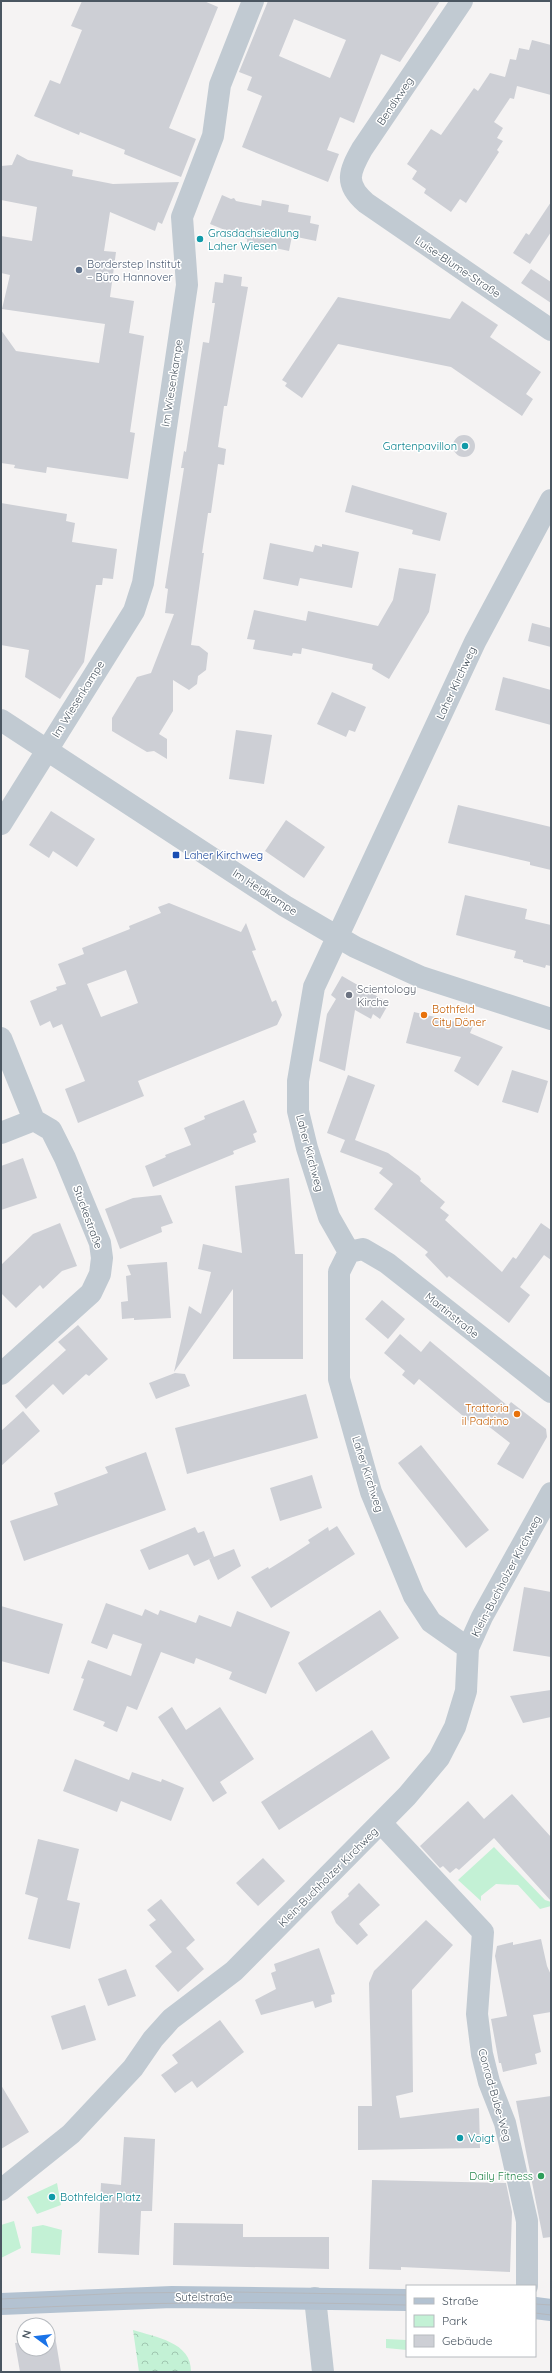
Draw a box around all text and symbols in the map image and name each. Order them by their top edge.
street label: Bendixweg [374,74,416,128]
place label: Grasdachsiedlung Laher Wiesen [208,226,299,253]
street label: Luise-Blume-Straße [413,233,503,301]
marker: Grasdachsiedlung Laher Wiesen [195,234,205,244]
place label: Borderstep Institut – Büro Hannover [87,257,181,284]
marker: Borderstep Institut – Büro Hannover [74,265,84,275]
street label: Im Wiesenkampe [158,338,186,428]
place label: Gartenpavillon [383,439,457,453]
marker: Gartenpavillon [460,441,470,451]
street label: Laher Kirchweg [433,644,479,722]
street label: Im Wiesenkampe [49,658,107,740]
place label: Laher Kirchweg [184,848,263,862]
marker: Laher Kirchweg [171,850,181,860]
street label: Im Heidkampe [230,866,300,918]
place label: Scientology Kirche [357,982,416,1009]
marker: Scientology Kirche [344,990,354,1000]
place label: Bothfeld City Döner [432,1002,487,1029]
marker: Bothfeld City Döner [419,1010,429,1020]
street label: Laher Kirchweg [293,1113,327,1193]
street label: Stuckestraße [70,1183,106,1251]
street label: Martinstraße [422,1289,482,1341]
place label: Trattoria il Padrino [462,1401,509,1428]
marker: Trattoria il Padrino [512,1409,522,1419]
street label: Laher Kirchweg [349,1434,387,1514]
street label: Klein-Buchholzer Kirchweg [468,1513,544,1639]
street label: Klein-Buchholzer Kirchweg [275,1824,381,1930]
street label: Conrad-Bube-Weg [475,2047,515,2143]
place label: Voigt [468,2131,495,2145]
marker: Voigt [455,2133,465,2143]
place label: Daily Fitness [469,2169,533,2183]
marker: Daily Fitness [536,2171,546,2181]
place label: Bothfelder Platz [60,2190,141,2204]
marker: Bothfelder Platz [47,2192,57,2202]
legend [406,2285,536,2357]
street label: Sutelstraße [175,2290,233,2304]
text: Straße [442,2293,479,2308]
text: Park [442,2313,467,2328]
north arrow [16,2317,56,2357]
text: N [19,2329,34,2340]
text: Gebäude [442,2333,493,2348]

